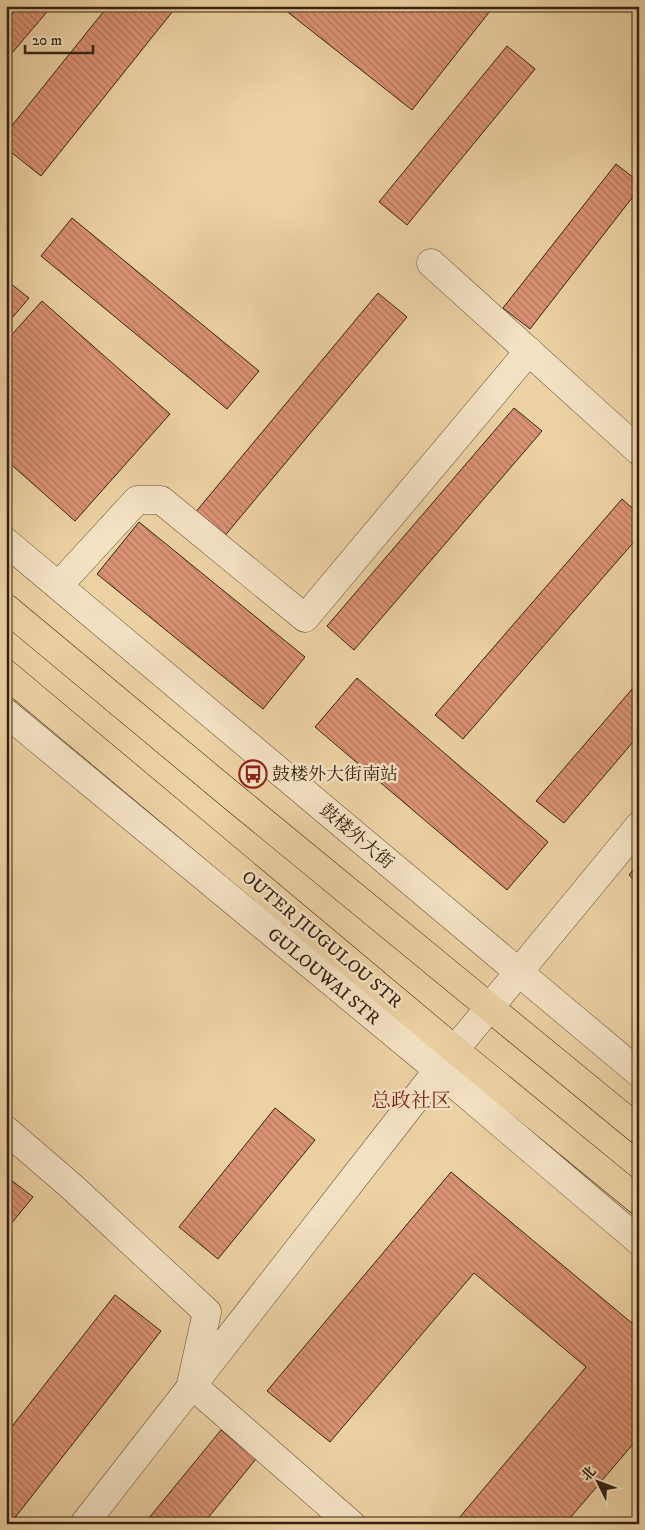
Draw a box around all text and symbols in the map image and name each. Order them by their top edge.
scale bar [25,22,92,54]
text: 20 m [32,31,62,50]
bus stop icon: 鼓楼外大街南站 [238,759,268,789]
place label: 鼓楼外大街南站 [272,764,398,786]
street label: 鼓楼外大街 [315,799,398,874]
street label: OUTER JIUGULOU STR [237,866,406,1013]
street label: GULOUWAI STR [263,923,384,1030]
district label: 总政社区 [371,1089,451,1114]
north arrow [572,1458,622,1508]
text: 北 [578,1463,600,1485]

